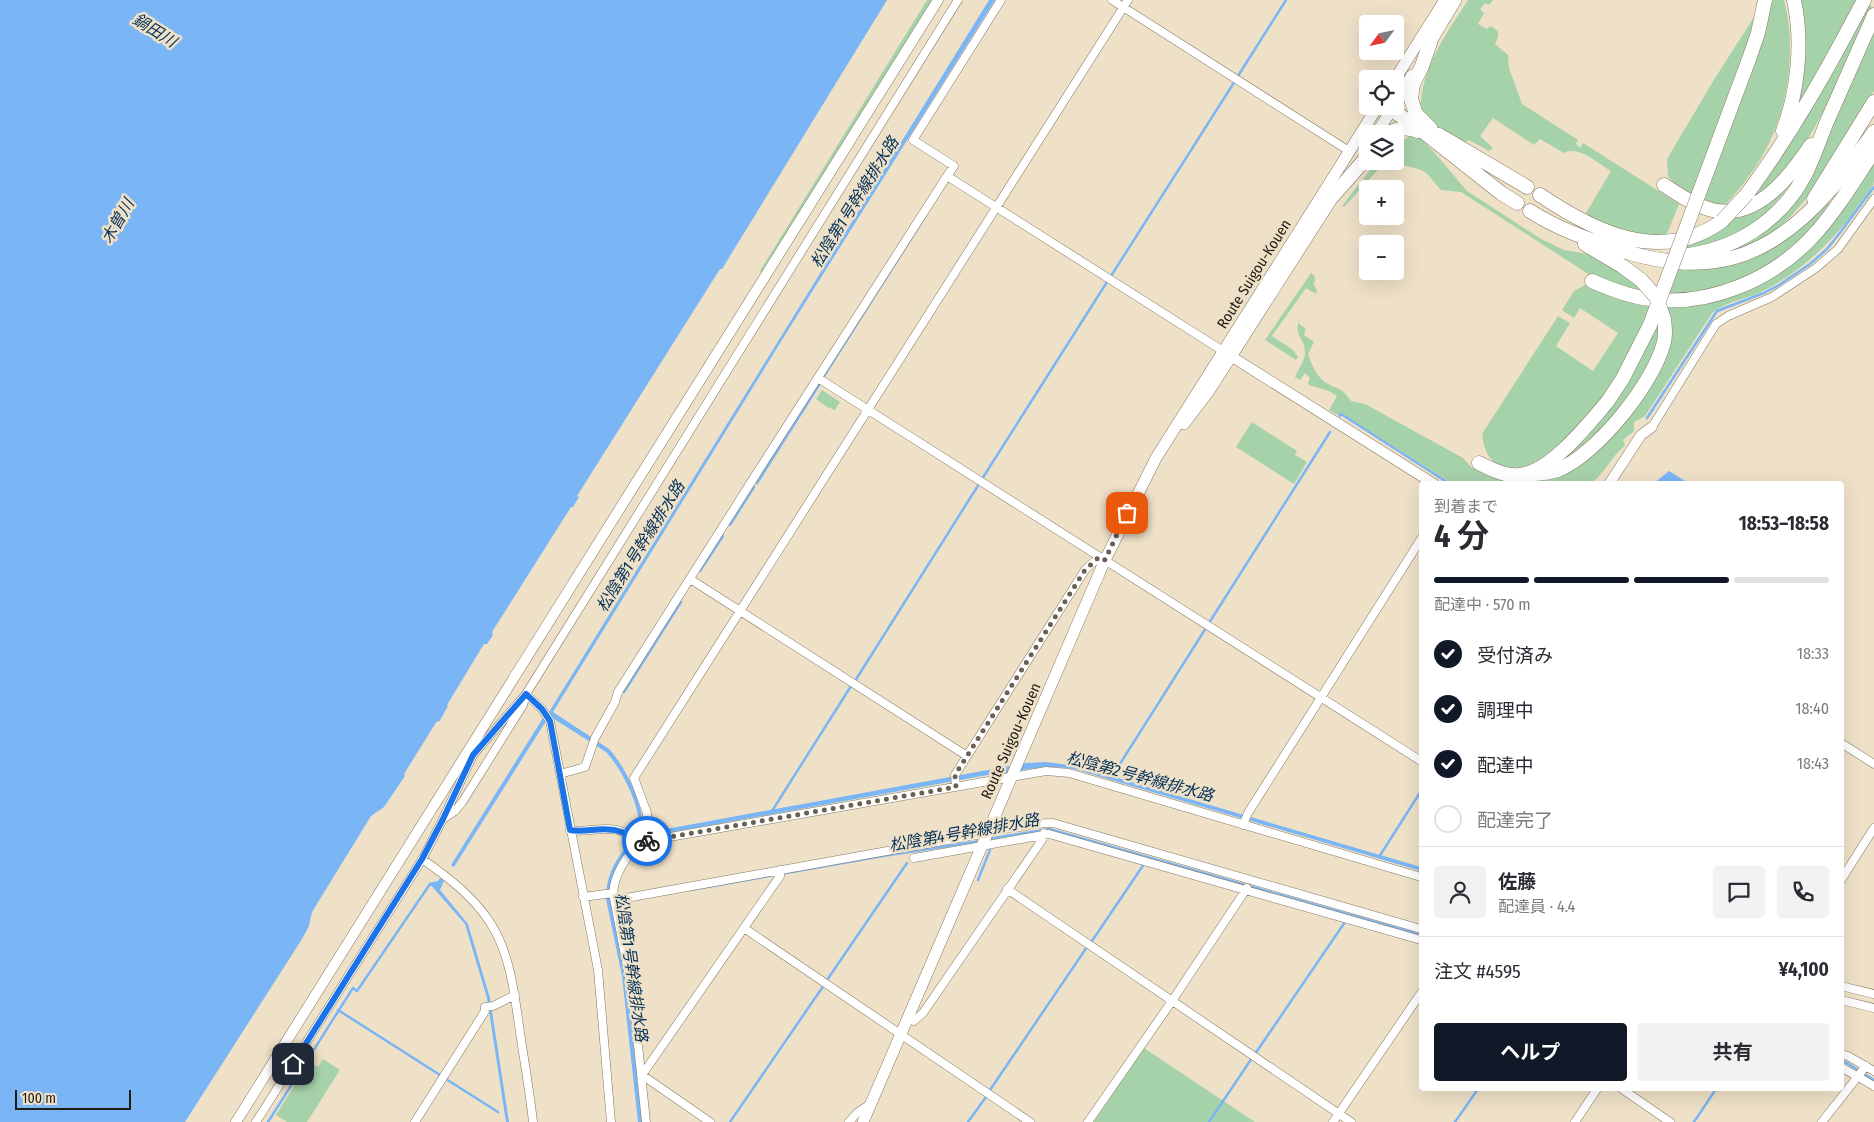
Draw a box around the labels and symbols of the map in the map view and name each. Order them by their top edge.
water label: 鍋田川 [129,10,182,52]
north arrow [1359,15,1404,60]
water label: 松陰第1号幹線排水路 [807,132,903,271]
water label: 木曽川 [97,194,139,247]
street label: Route Suigou-Kouen [1213,216,1295,332]
water label: 松陰第1号幹線排水路 [593,476,689,615]
pin [1106,492,1148,534]
street label: Route Suigou-Kouen [977,680,1045,802]
water label: 松陰第2号幹線排水路 [1064,748,1217,806]
water label: 松陰第4号幹線排水路 [888,810,1042,855]
courier [622,816,672,866]
water label: 松陰第1号幹線排水路 [612,891,652,1045]
pin [272,1043,314,1085]
scale bar [15,1087,131,1110]

